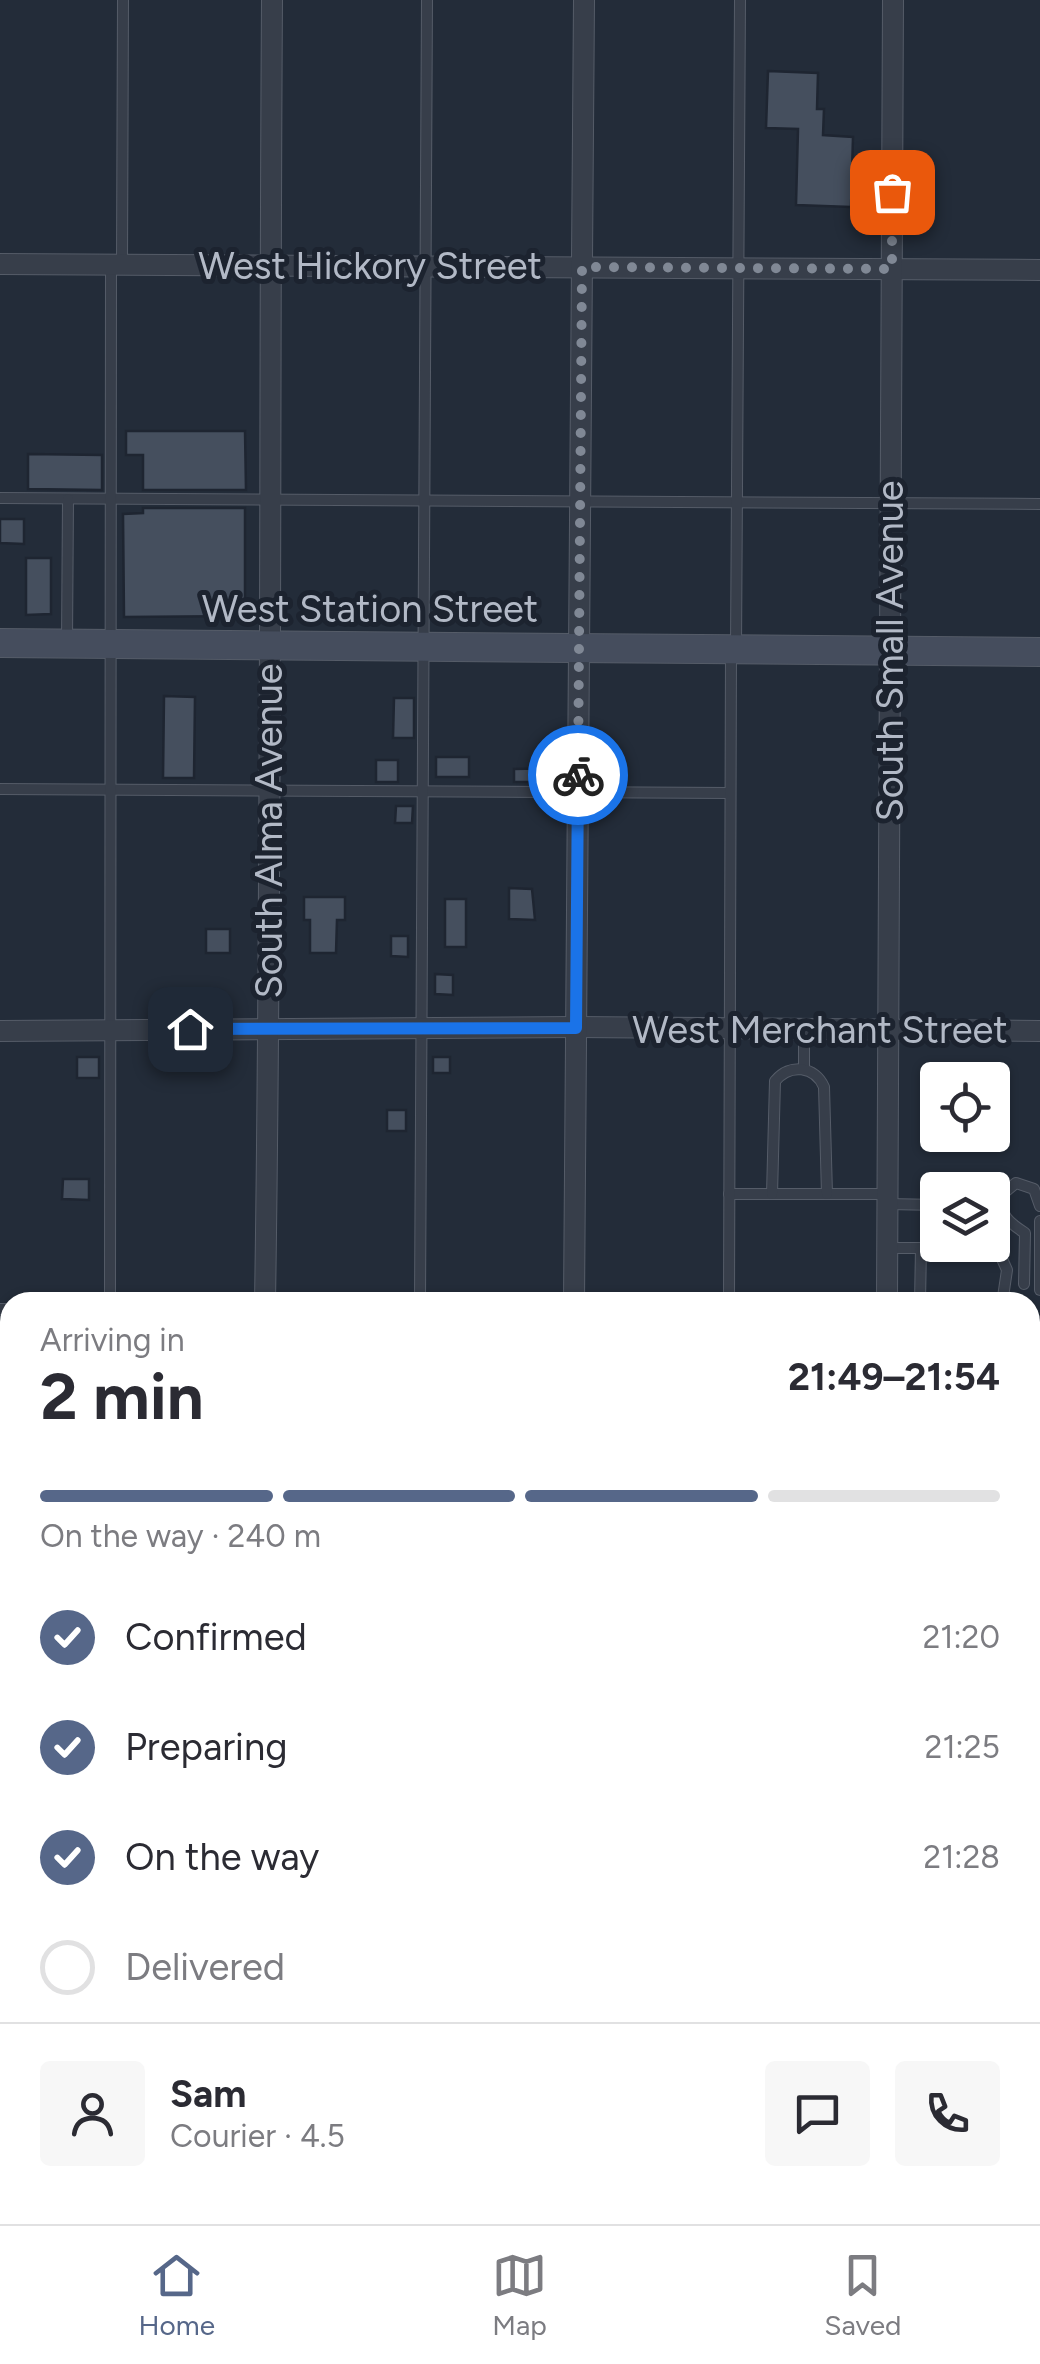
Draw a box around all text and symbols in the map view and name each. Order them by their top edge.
pin [850,150,935,235]
icon: bag [865,165,920,220]
street label: West Hickory Street [198,243,542,289]
street label: South Small Avenue [867,480,913,822]
street label: West Station Street [202,586,538,632]
street label: South Alma Avenue [246,663,292,999]
courier [528,725,628,825]
icon: bike [551,748,606,803]
pin [148,987,233,1072]
icon: home [163,1002,218,1057]
street label: West Merchant Street [632,1007,1008,1053]
map controls [920,1062,1010,1262]
button: locate [920,1062,1010,1152]
button: layers [920,1172,1010,1262]
text: Arriving in [40,1321,185,1359]
text: 21:49–21:54 [788,1354,1000,1400]
text: 2 min [40,1357,204,1435]
text: On the way · 240 m [40,1517,321,1555]
icon: check [40,1610,95,1665]
text: Confirmed [125,1614,307,1660]
text: 21:20 [922,1618,1000,1656]
icon: check [40,1720,95,1775]
text: Preparing [125,1724,287,1770]
text: 21:25 [925,1728,1000,1766]
icon: check [40,1830,95,1885]
text: On the way [125,1834,319,1880]
text: 21:28 [923,1838,1000,1876]
text: Delivered [125,1944,285,1990]
button: person [40,2061,145,2166]
button: chat [765,2061,870,2166]
button: phone [895,2061,1000,2166]
text: Sam [170,2071,246,2117]
text: Courier · 4.5 [170,2117,345,2155]
tab: Home [139,2248,215,2342]
tab: Map [492,2248,547,2342]
tab: Saved [824,2248,901,2342]

